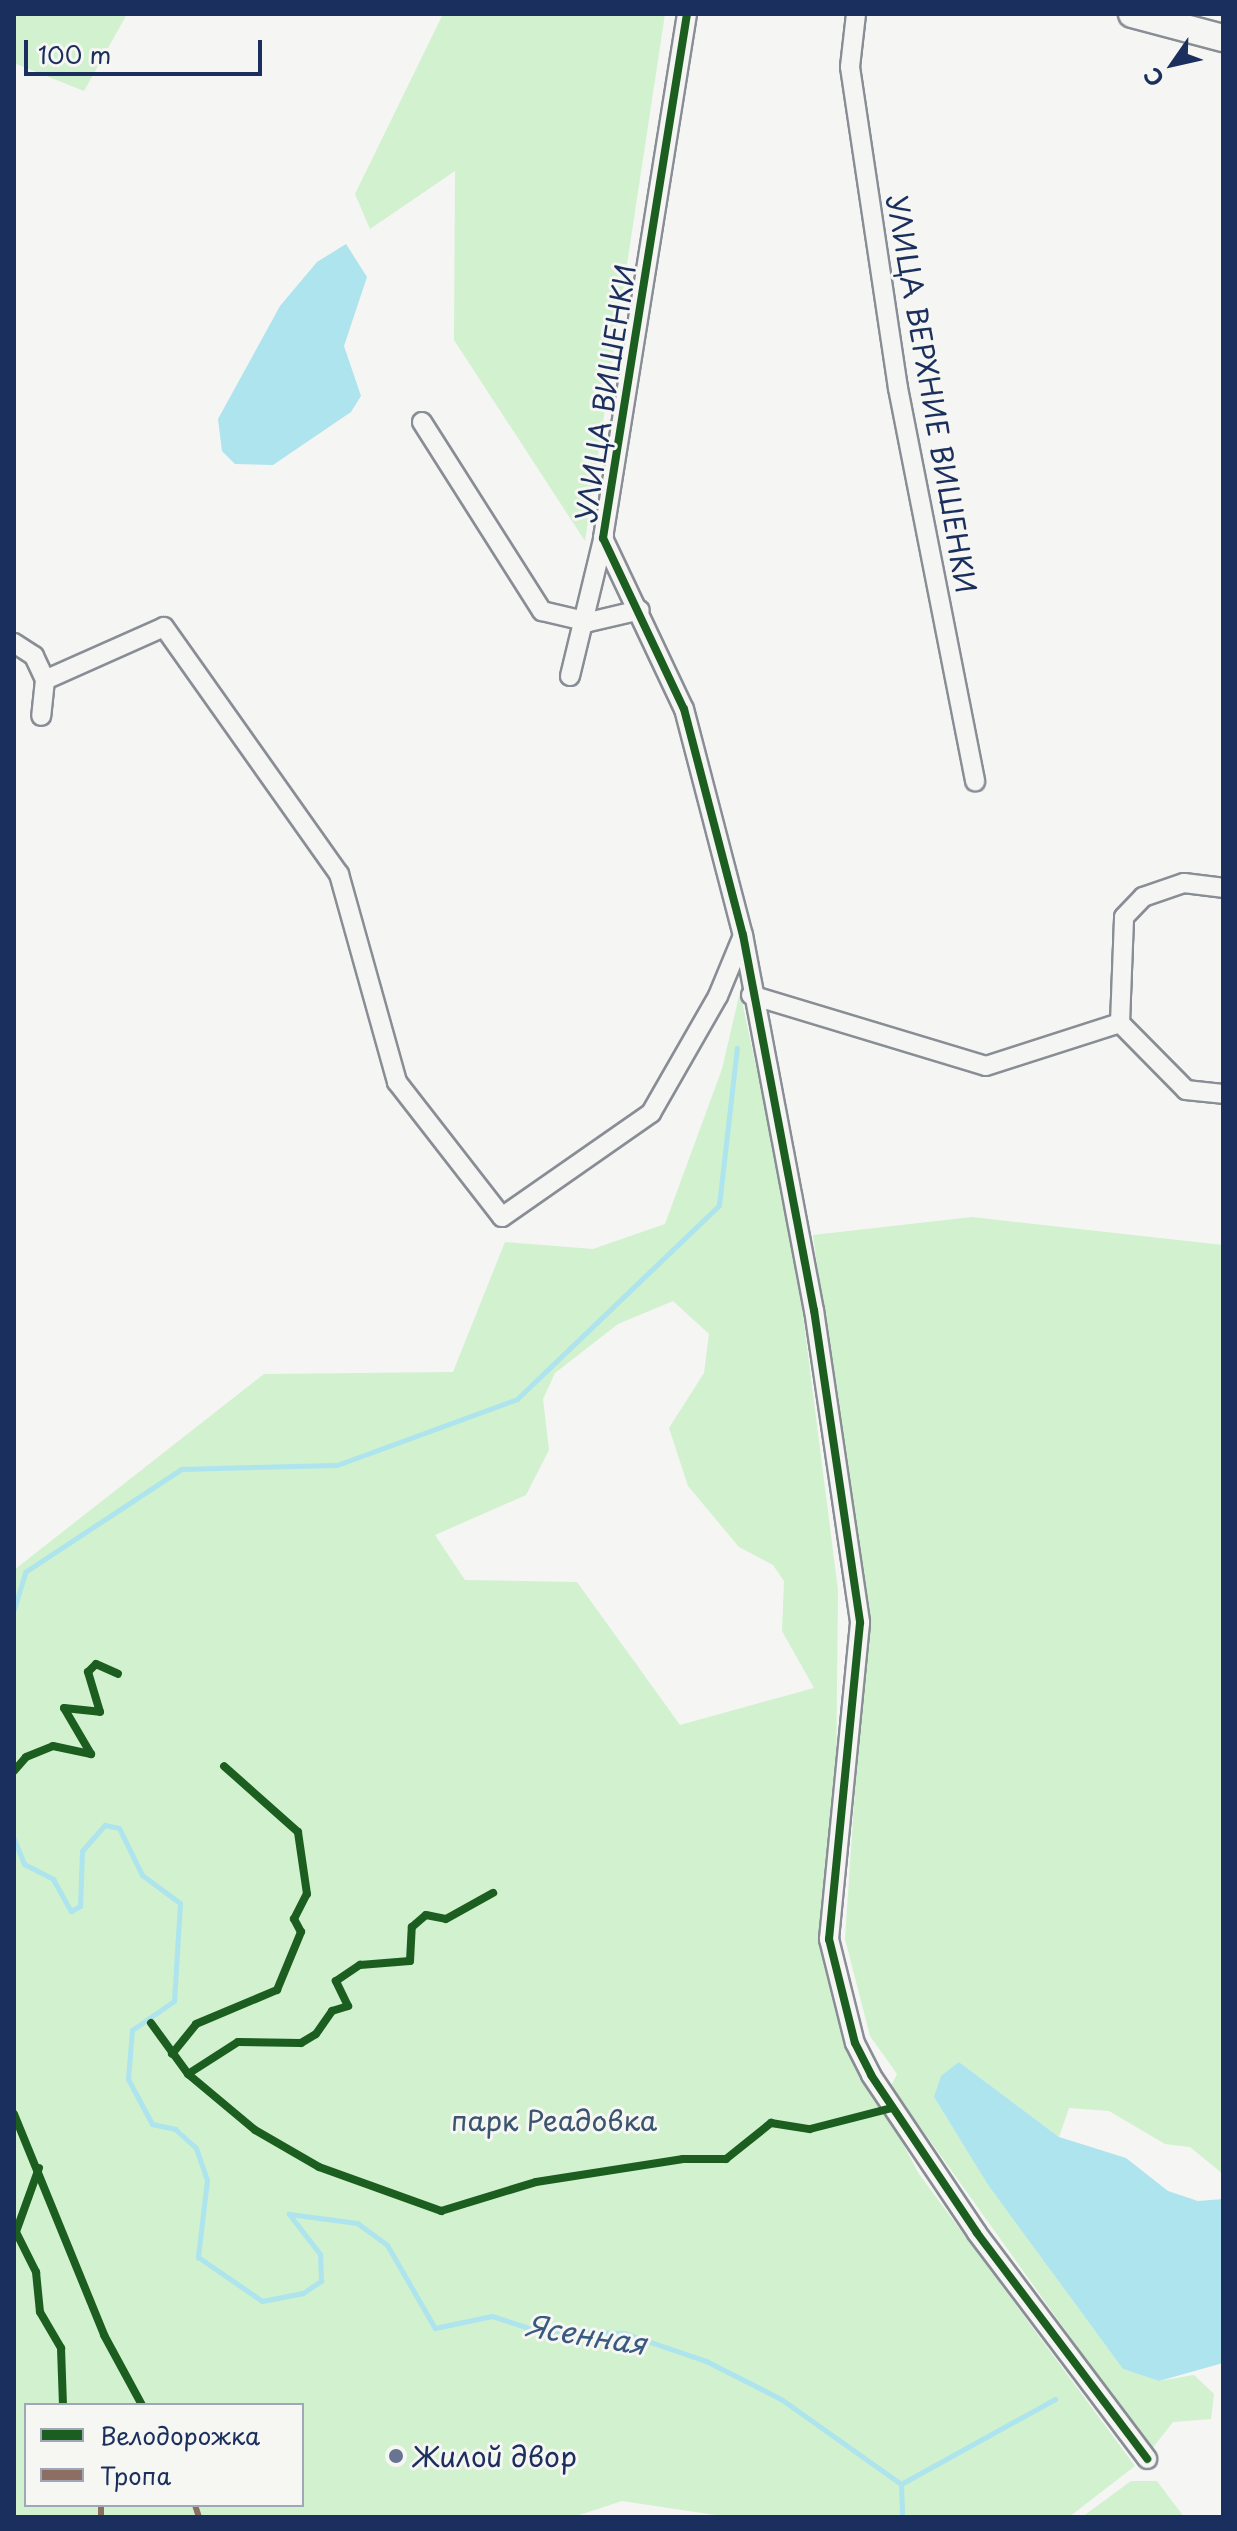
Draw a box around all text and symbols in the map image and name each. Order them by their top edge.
scale bar [28,24,266,74]
north arrow [1133,24,1213,104]
text: 100 m [38,36,111,72]
text: С [1134,62,1171,94]
street label: УЛИЦА ВЕРХНИЕ ВИШЕНКИ [880,192,984,596]
street label: УЛИЦА ВИШЕНКИ [568,260,642,526]
park label: парк Реадовка [450,2103,658,2137]
water label: Ясенная [523,2307,649,2361]
legend [24,2403,304,2507]
text: Велодорожка [100,2417,260,2453]
place label: Жилой двор [412,2439,577,2473]
marker: Жилой двор [387,2447,405,2465]
text: Тропа [100,2457,171,2493]

